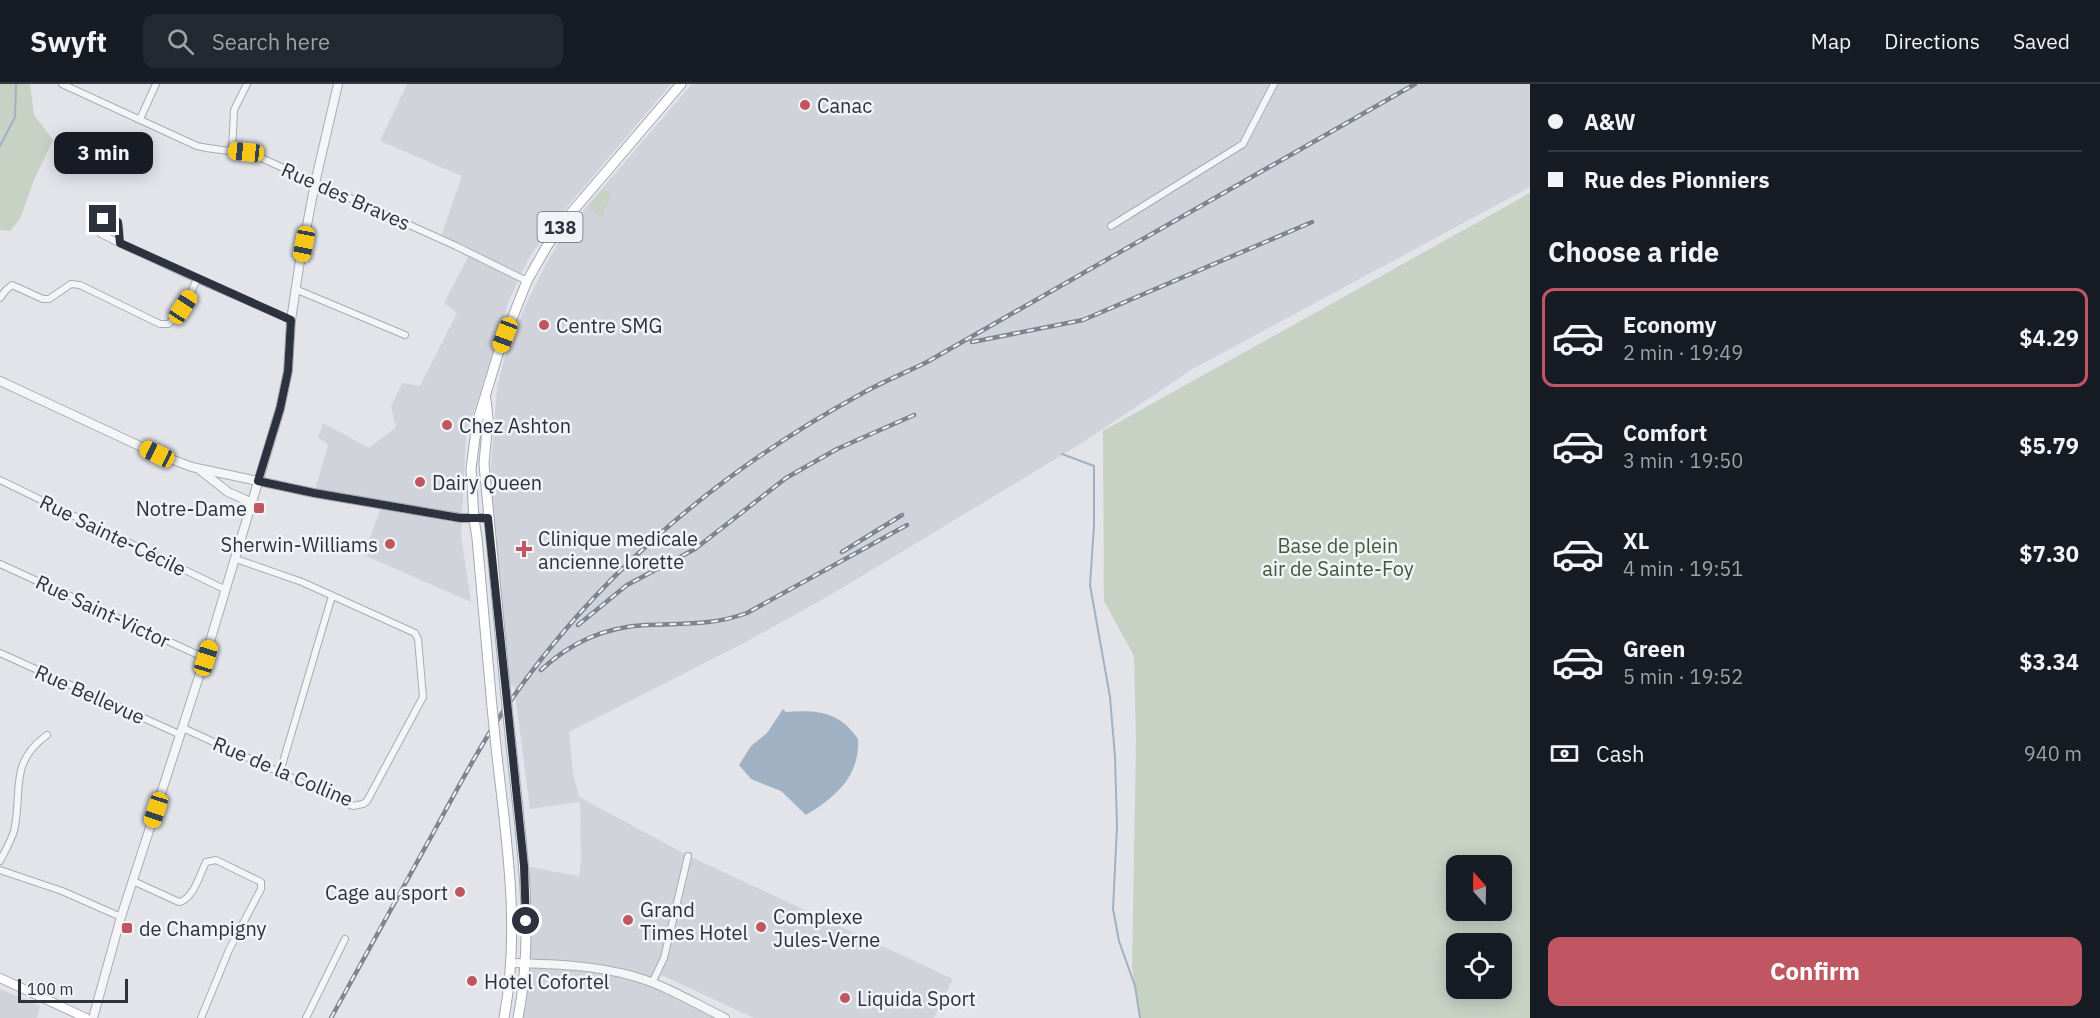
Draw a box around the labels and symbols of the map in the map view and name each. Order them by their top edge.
place label: Canac [817,92,872,119]
marker: Canac [798,98,812,112]
callout: 3 min [54,132,152,174]
car [227,141,265,163]
street label: Rue des Braves [277,156,415,236]
route end [89,205,116,232]
road number: 138 [538,212,582,242]
car [292,225,316,263]
car [166,287,200,327]
place label: Centre SMG [556,312,662,339]
car [490,315,520,355]
marker: Centre SMG [537,318,551,332]
place label: Chez Ashton [459,412,571,439]
marker: Chez Ashton [440,418,454,432]
car [137,438,177,470]
place label: Dairy Queen [432,469,542,496]
marker: Dairy Queen [413,475,427,489]
street label: Rue Sainte-Cécile [35,488,191,582]
place label: Notre-Dame [136,495,247,522]
marker: Notre-Dame [252,501,266,515]
place label: Clinique medicale ancienne lorette [538,525,698,575]
place label: Sherwin-Williams [221,531,378,558]
park label: Base de plein air de Sainte-Foy [1262,532,1414,582]
marker: Sherwin-Williams [383,537,397,551]
marker: Clinique medicale ancienne lorette [515,540,533,558]
street label: Rue Saint-Victor [31,568,175,654]
car [192,638,220,678]
street label: Rue Bellevue [31,658,149,730]
street label: Rue de la Colline [209,729,357,813]
car [142,790,170,830]
north arrow [1446,855,1512,921]
place label: Cage au sport [325,879,448,906]
marker: Cage au sport [453,885,467,899]
place label: Grand Times Hotel [640,896,748,946]
place label: Complexe Jules-Verne [773,903,880,953]
route start [512,907,539,934]
marker: Grand Times Hotel [621,913,635,927]
place label: de Champigny [139,915,267,942]
marker: Complexe Jules-Verne [754,920,768,934]
marker: de Champigny [120,921,134,935]
place label: Hotel Cofortel [484,968,609,995]
marker: Hotel Cofortel [465,974,479,988]
scale bar [18,976,128,1004]
place label: Liquida Sport [857,985,976,1012]
marker: Liquida Sport [838,991,852,1005]

